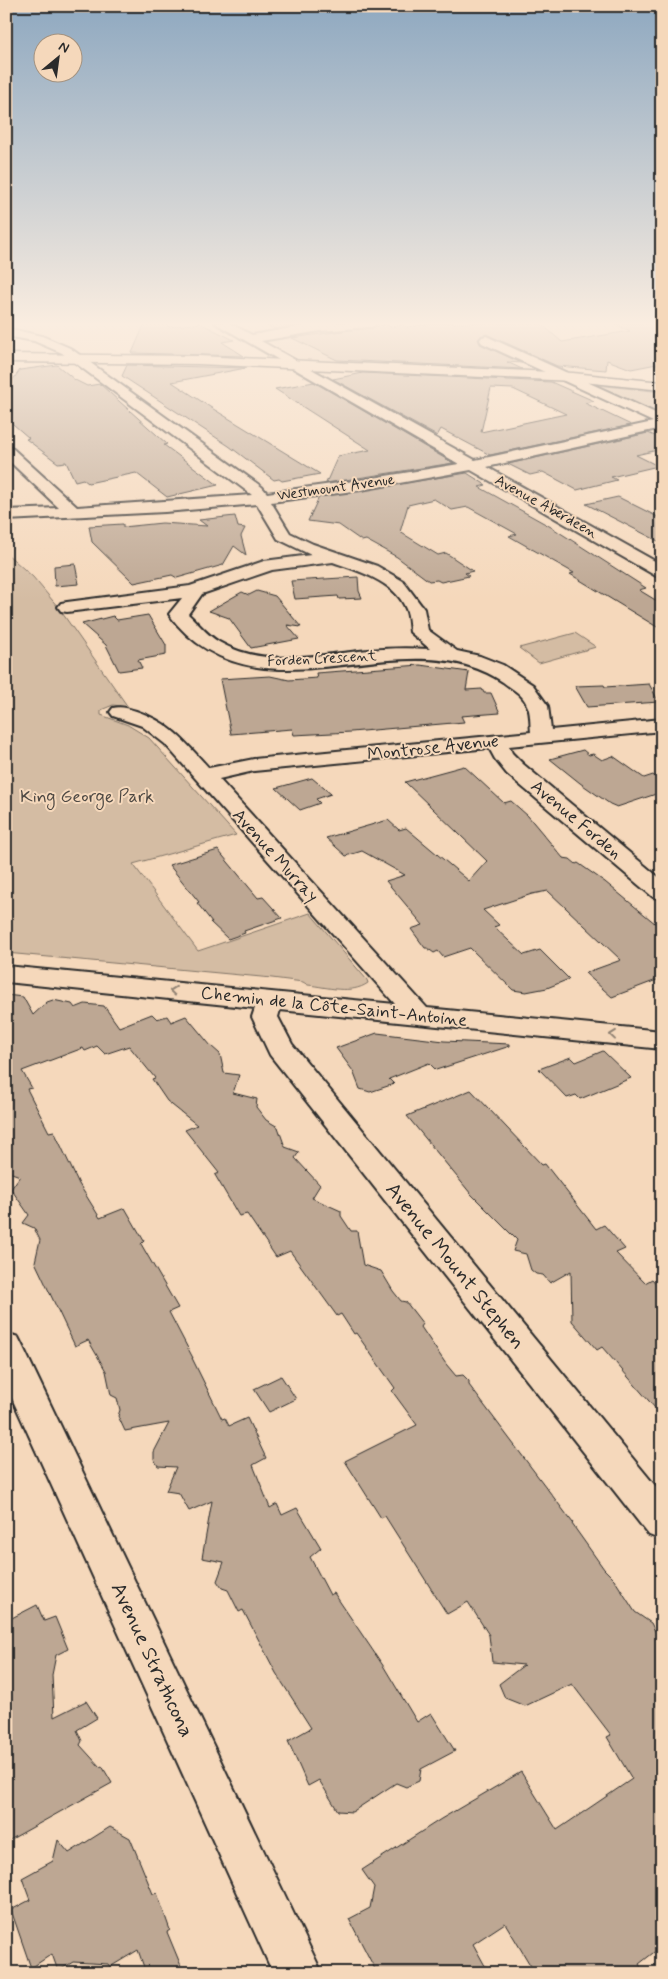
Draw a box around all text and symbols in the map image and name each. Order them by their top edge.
north arrow [32,32,82,82]
text: N [55,37,72,58]
street label: Westmount Avenue [276,470,396,506]
street label: Avenue Aberdeen [491,470,601,544]
street label: Forden Crescent [267,646,377,672]
street label: Montrose Avenue [366,729,500,767]
street label: Avenue Forden [525,775,627,865]
park label: King George Park [20,785,154,810]
street label: Avenue Murray [226,804,324,908]
street label: Chemin de la Côte-Saint-Antoine [200,981,469,1033]
one-way arrow [169,986,177,997]
one-way arrow [609,1030,617,1041]
street label: Avenue Mount Stephen [379,1177,531,1355]
street label: Avenue Strathcona [104,1578,200,1742]

